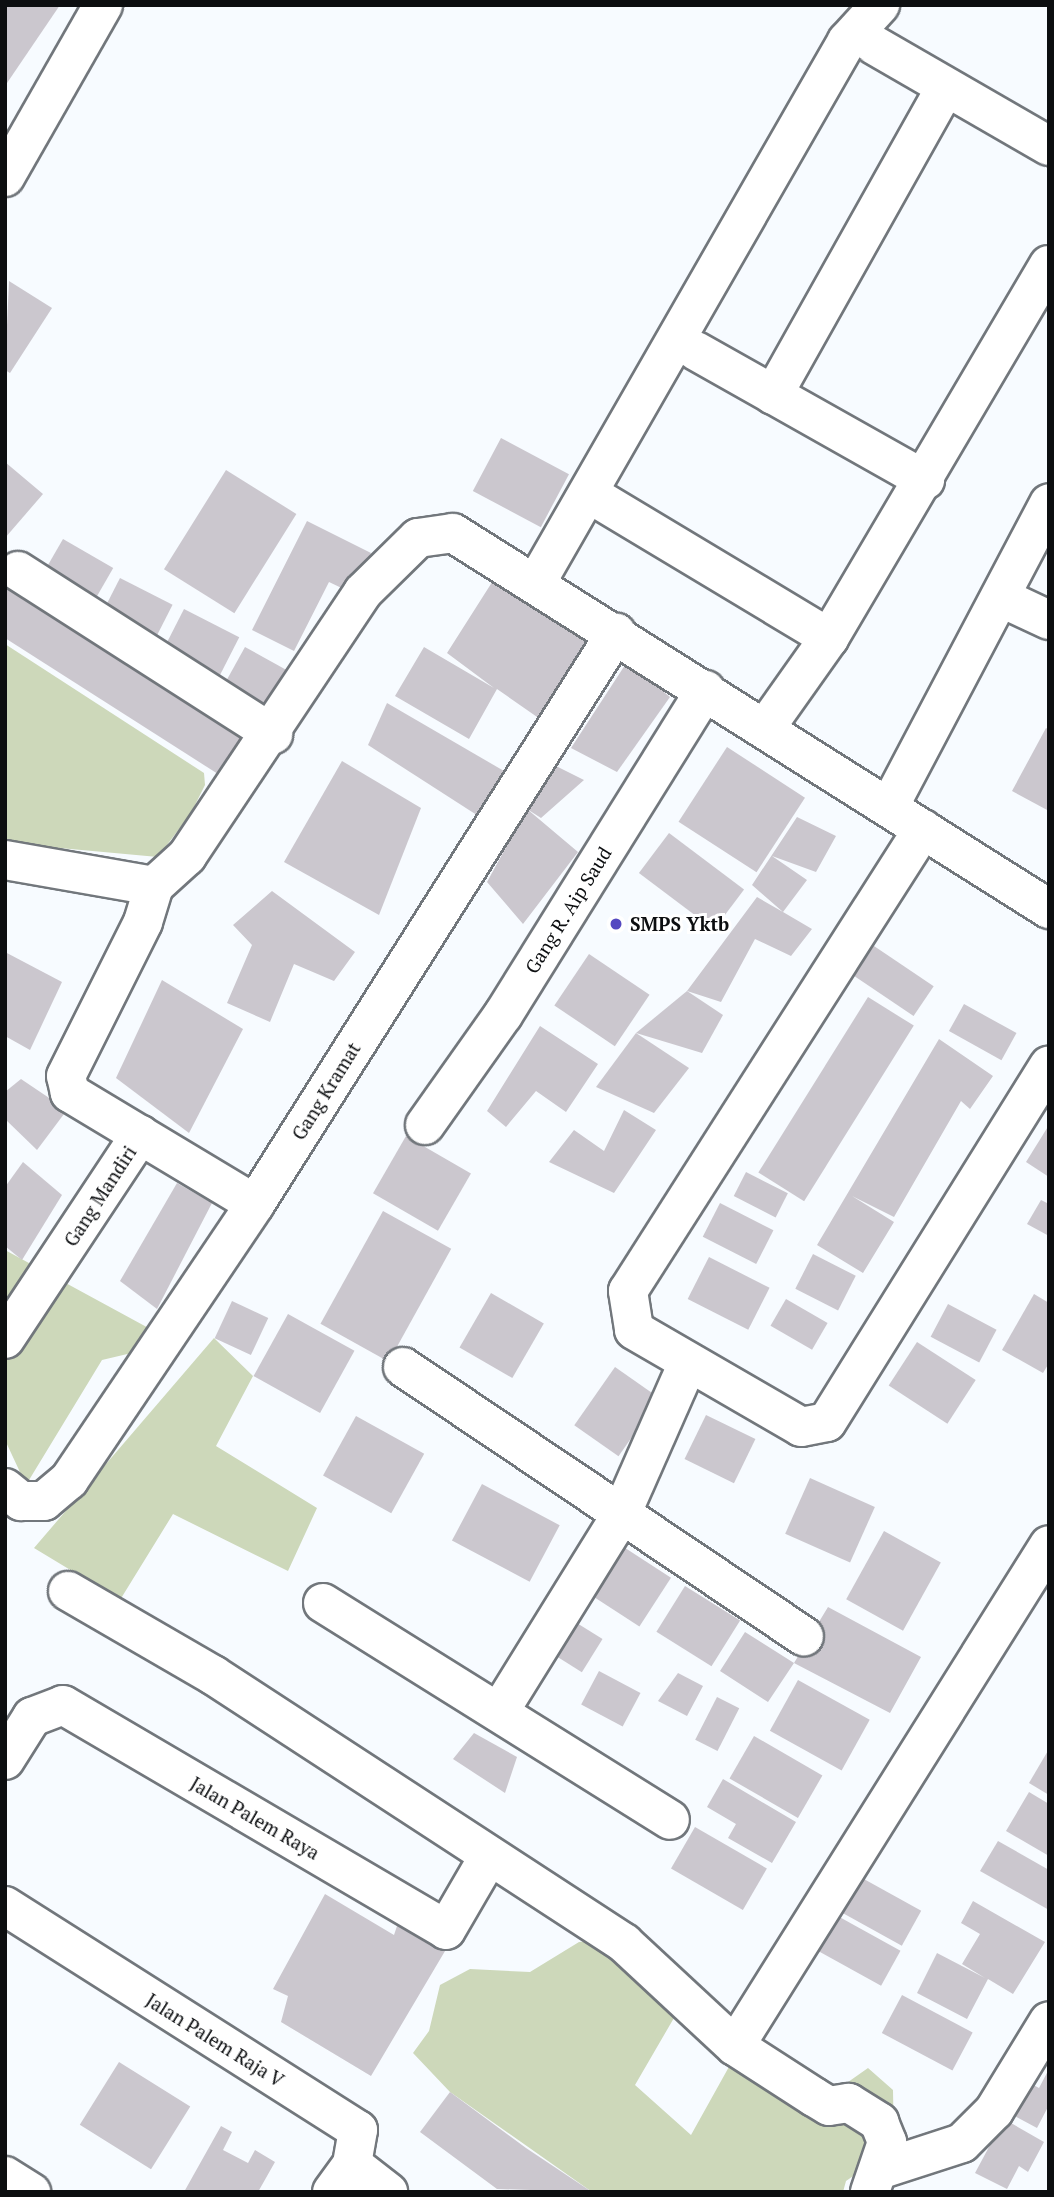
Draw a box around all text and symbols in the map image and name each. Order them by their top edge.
street label: Gang R. Aip Saud [520,842,616,978]
place label: SMPS Yktb [630,913,729,935]
marker: SMPS Yktb [608,916,624,932]
street label: Gang Kramat [287,1038,365,1144]
street label: Gang Mandiri [59,1141,141,1251]
street label: Jalan Palem Raya [186,1772,324,1864]
street label: Jalan Palem Raja V [142,1988,288,2092]

